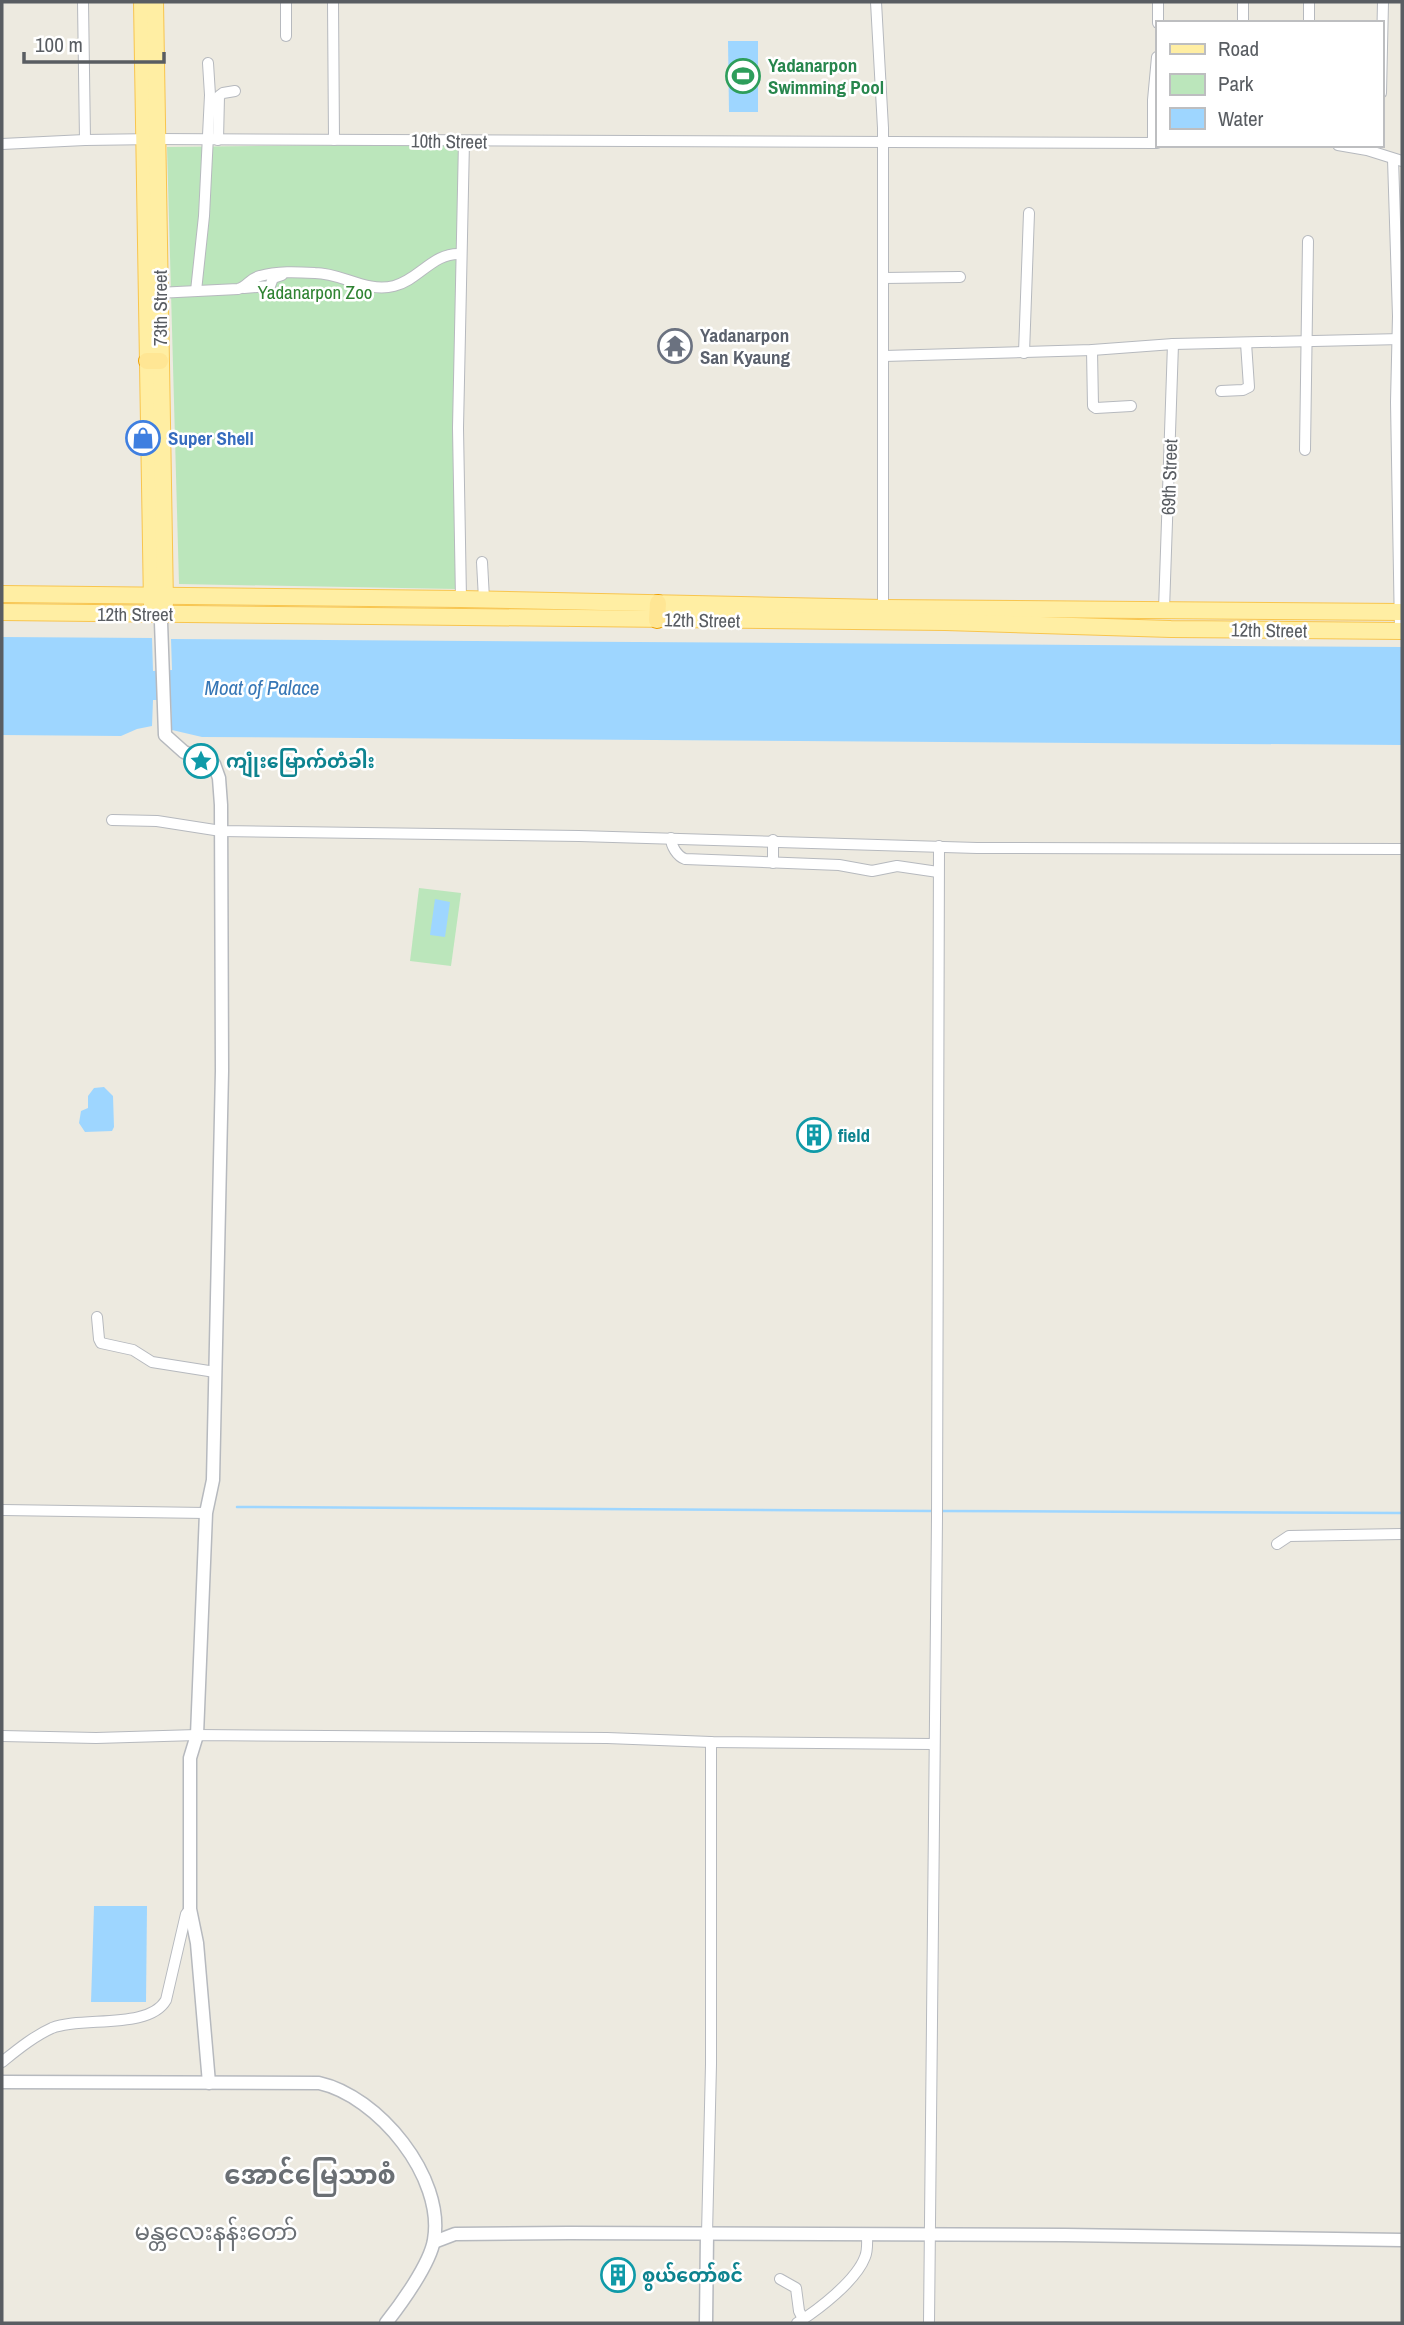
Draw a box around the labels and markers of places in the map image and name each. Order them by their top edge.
place label: Yadanarpon Swimming Pool [768,52,884,100]
sports icon: Yadanarpon Swimming Pool [724,57,762,95]
place label: Yadanarpon San Kyaung [700,322,791,370]
temple icon: Yadanarpon San Kyaung [656,327,694,365]
shop icon: Super Shell [124,419,162,457]
place label: Super Shell [168,425,254,451]
place icon: ကျုံးမြောက်တံခါး [182,742,220,780]
place label: ကျုံးမြောက်တံခါး [226,748,375,778]
building icon: field [795,1116,833,1154]
place label: field [838,1122,870,1148]
building icon: စွယ်တော်စင် [599,2256,637,2294]
place label: စွယ်တော်စင် [642,2262,743,2291]

